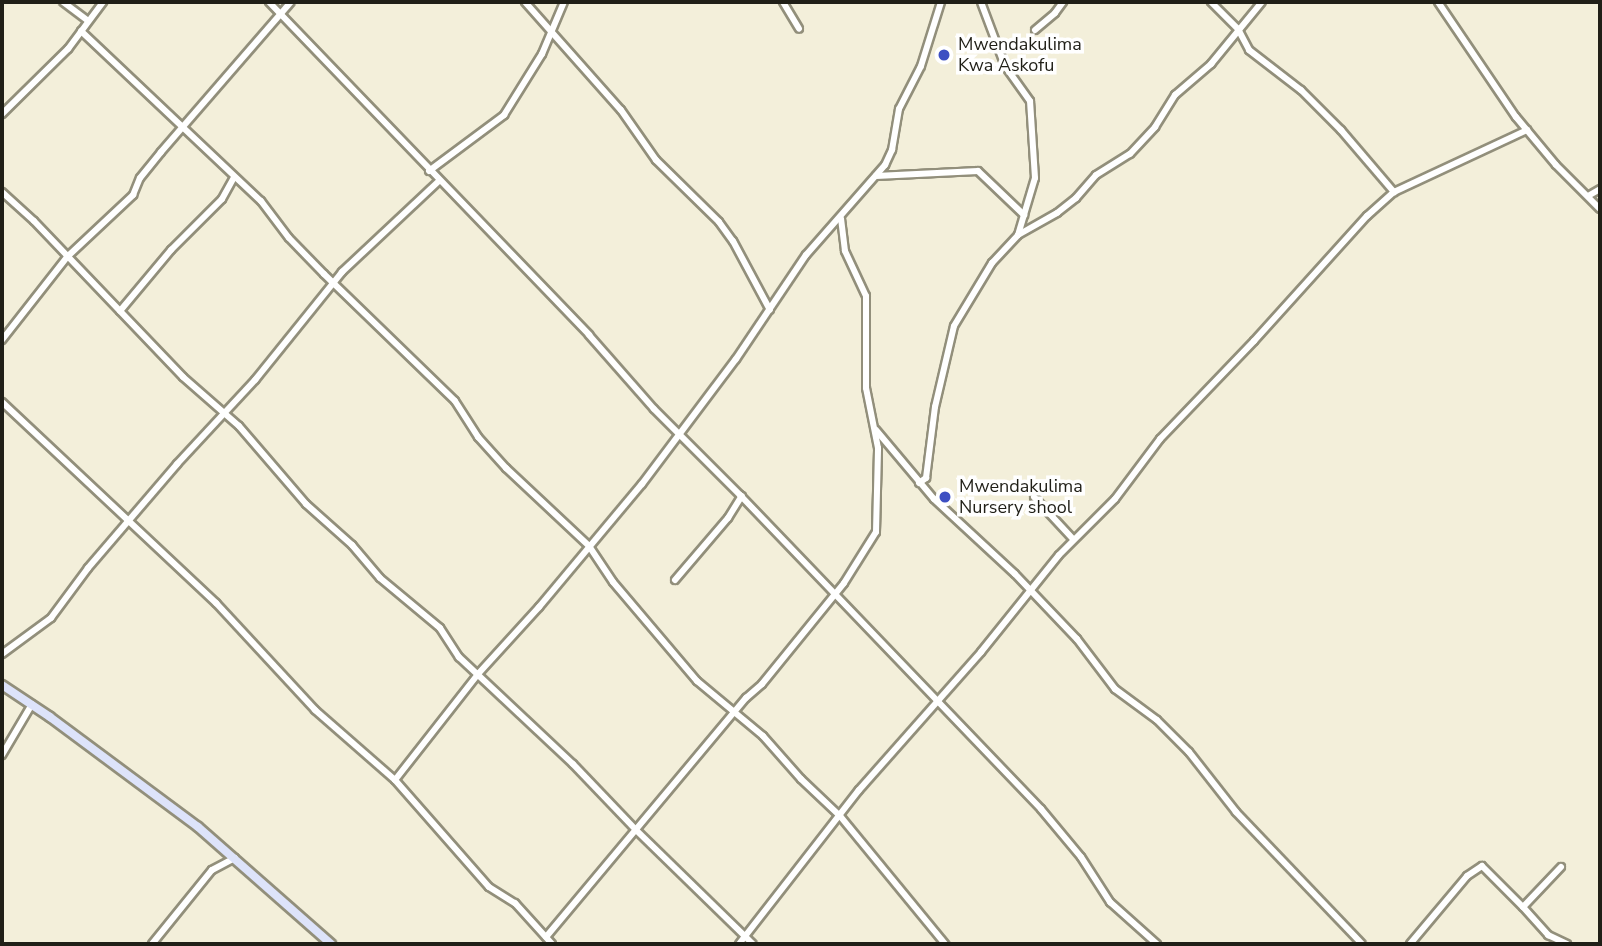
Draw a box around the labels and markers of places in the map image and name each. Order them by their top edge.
place label: Mwendakulima Kwa Askofu [958,34,1082,76]
marker: Mwendakulima Kwa Askofu [936,47,952,63]
place label: Mwendakulima Nursery shool [959,476,1083,518]
marker: Mwendakulima Nursery shool [937,489,953,505]

